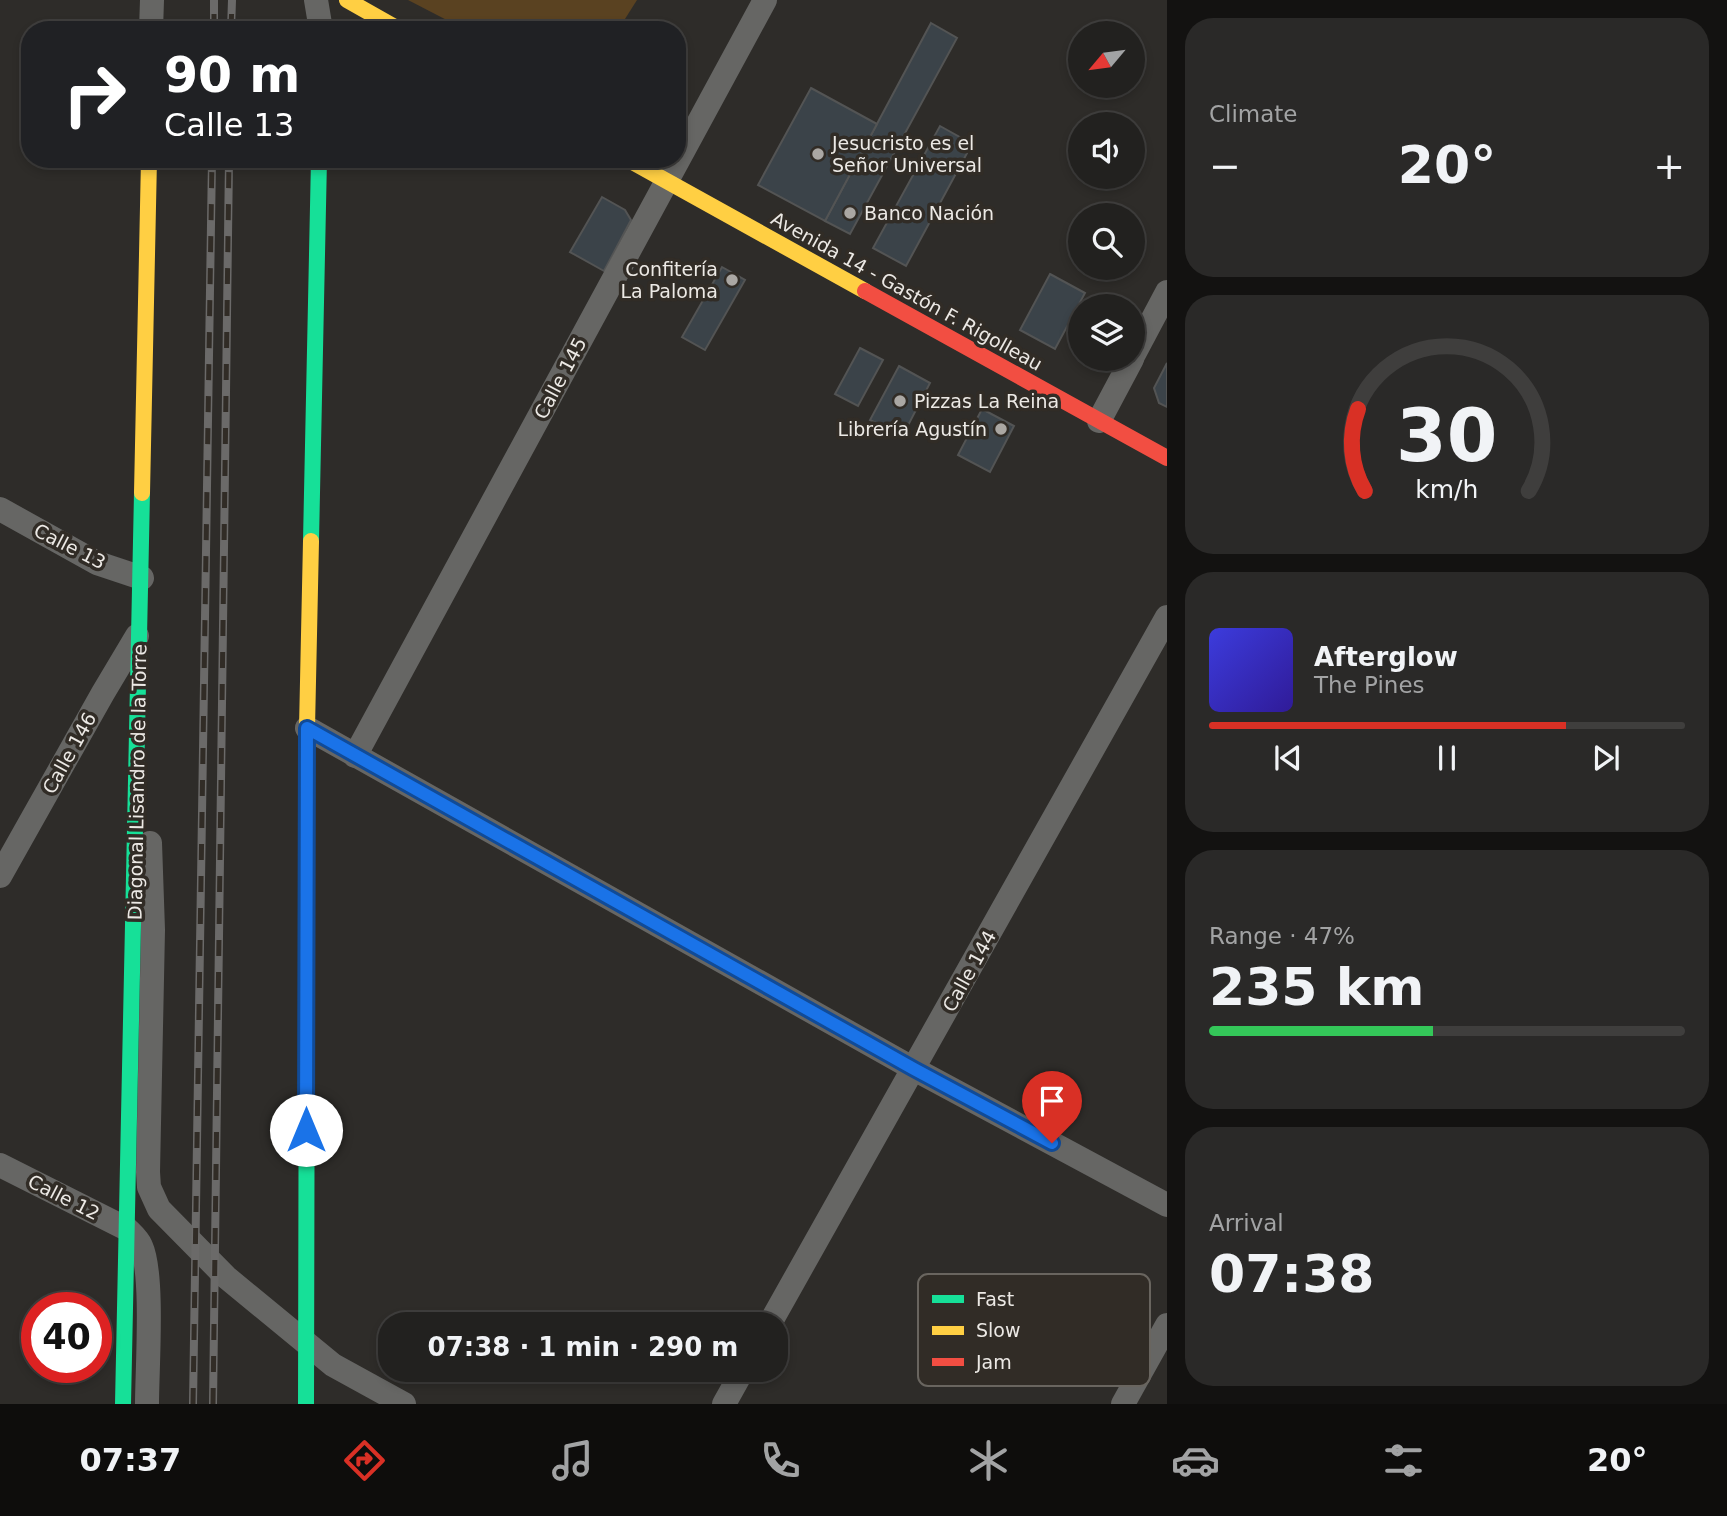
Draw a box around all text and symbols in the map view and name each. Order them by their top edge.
north arrow [1068,21,1144,98]
map controls [1068,21,1145,371]
text: 90 m [164,47,300,104]
icon: right [49,49,140,140]
text: Climate [1209,101,1298,127]
text: Calle 13 [164,106,294,144]
button: sound [1068,112,1145,189]
place label: Jesucristo es el Señor Universal [831,132,982,176]
text: 20° [1398,135,1496,195]
text: − [1209,144,1241,188]
text: + [1653,144,1685,188]
marker: Jesucristo es el Señor Universal [810,146,826,162]
place label: Banco Nación [864,202,994,224]
button: search [1068,203,1145,280]
marker: Banco Nación [842,205,858,221]
street label: Avenida 14 - Gastón F. Rigolleau [768,207,1046,375]
place label: Confitería La Paloma [620,258,718,302]
marker: Confitería La Paloma [724,272,740,288]
button: layers [1068,294,1145,371]
street label: Calle 145 [529,333,591,423]
place label: Pizzas La Reina [914,390,1059,412]
marker: Pizzas La Reina [892,393,908,409]
text: 30 [1396,393,1498,478]
place label: Librería Agustín [837,418,987,440]
marker: Librería Agustín [993,421,1009,437]
text: km/h [1415,475,1479,504]
street label: Calle 13 [31,519,109,573]
text: Afterglow [1314,642,1458,672]
street label: Diagonal Lisandro de la Torre [124,644,150,920]
text: The Pines [1314,672,1425,698]
street label: Calle 146 [38,709,100,797]
icon: previous [1269,739,1307,777]
icon: pause [1428,739,1466,777]
icon: next [1587,739,1625,777]
text: Range · 47% [1209,923,1355,949]
street label: Calle 144 [938,927,1000,1015]
text: 235 km [1209,957,1424,1017]
pin [1022,1071,1082,1143]
icon: arrive [1033,1082,1071,1120]
position arrow [269,1093,343,1167]
street label: Calle 12 [25,1170,103,1224]
text: Arrival [1209,1210,1284,1236]
text: 07:38 [1209,1244,1375,1304]
legend [918,1274,1150,1386]
text: Fast [976,1288,1014,1310]
speed limit sign: 40 [21,1292,112,1383]
text: Slow [976,1319,1021,1341]
text: 07:38 · 1 min · 290 m [428,1332,738,1362]
text: Jam [975,1351,1012,1373]
icon: directions [340,1436,389,1485]
icon: music [548,1436,597,1485]
icon: phone [756,1436,805,1485]
icon: climate [964,1436,1013,1485]
icon: car [1171,1436,1220,1485]
icon: filters [1379,1436,1428,1485]
text: 07:37 [79,1441,181,1479]
text: 20° [1587,1441,1647,1479]

